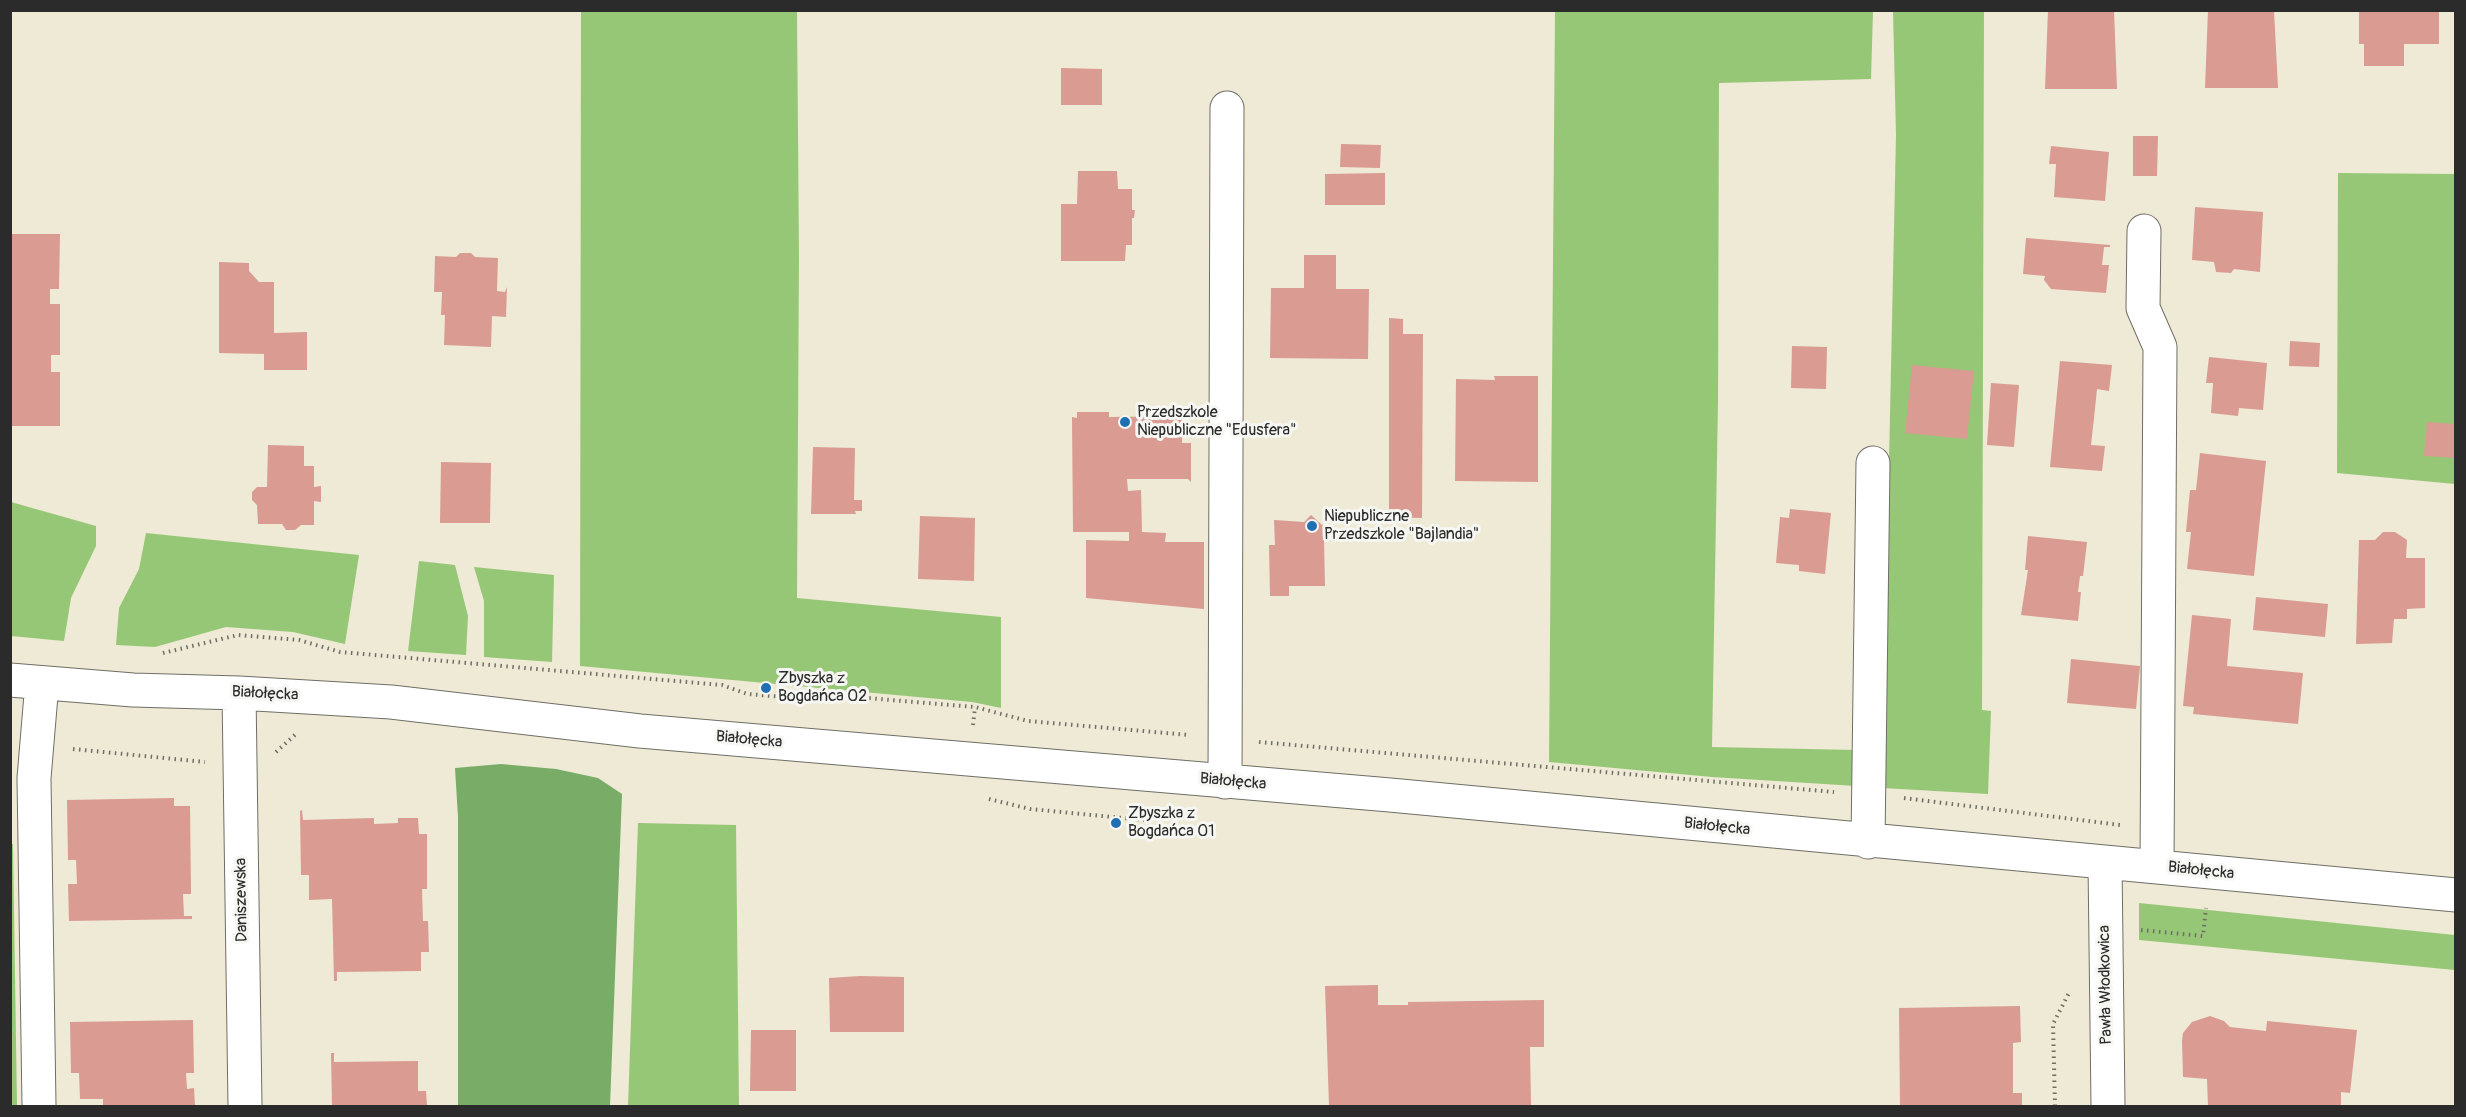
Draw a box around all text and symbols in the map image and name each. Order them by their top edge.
place label: Przedszkole Niepubliczne "Edusfera" [1137,403,1296,441]
marker: Przedszkole Niepubliczne "Edusfera" [1118,415,1132,429]
place label: Niepubliczne Przedszkole "Bajlandia" [1324,507,1479,545]
marker: Niepubliczne Przedszkole "Bajlandia" [1305,519,1319,533]
place label: Zbyszka z Bogdańca 02 [778,669,867,707]
marker: Zbyszka z Bogdańca 02 [759,681,773,695]
street label: Białołęcka [231,683,299,705]
street label: Białołęcka [715,728,783,752]
street label: Białołęcka [1199,770,1267,794]
place label: Zbyszka z Bogdańca 01 [1128,804,1214,842]
street label: Białołęcka [1683,814,1751,840]
marker: Zbyszka z Bogdańca 01 [1109,816,1123,830]
street label: Daniszewska [232,858,252,942]
street label: Białołęcka [2167,858,2235,884]
street label: Pawła Włodkowica [2095,925,2117,1045]

